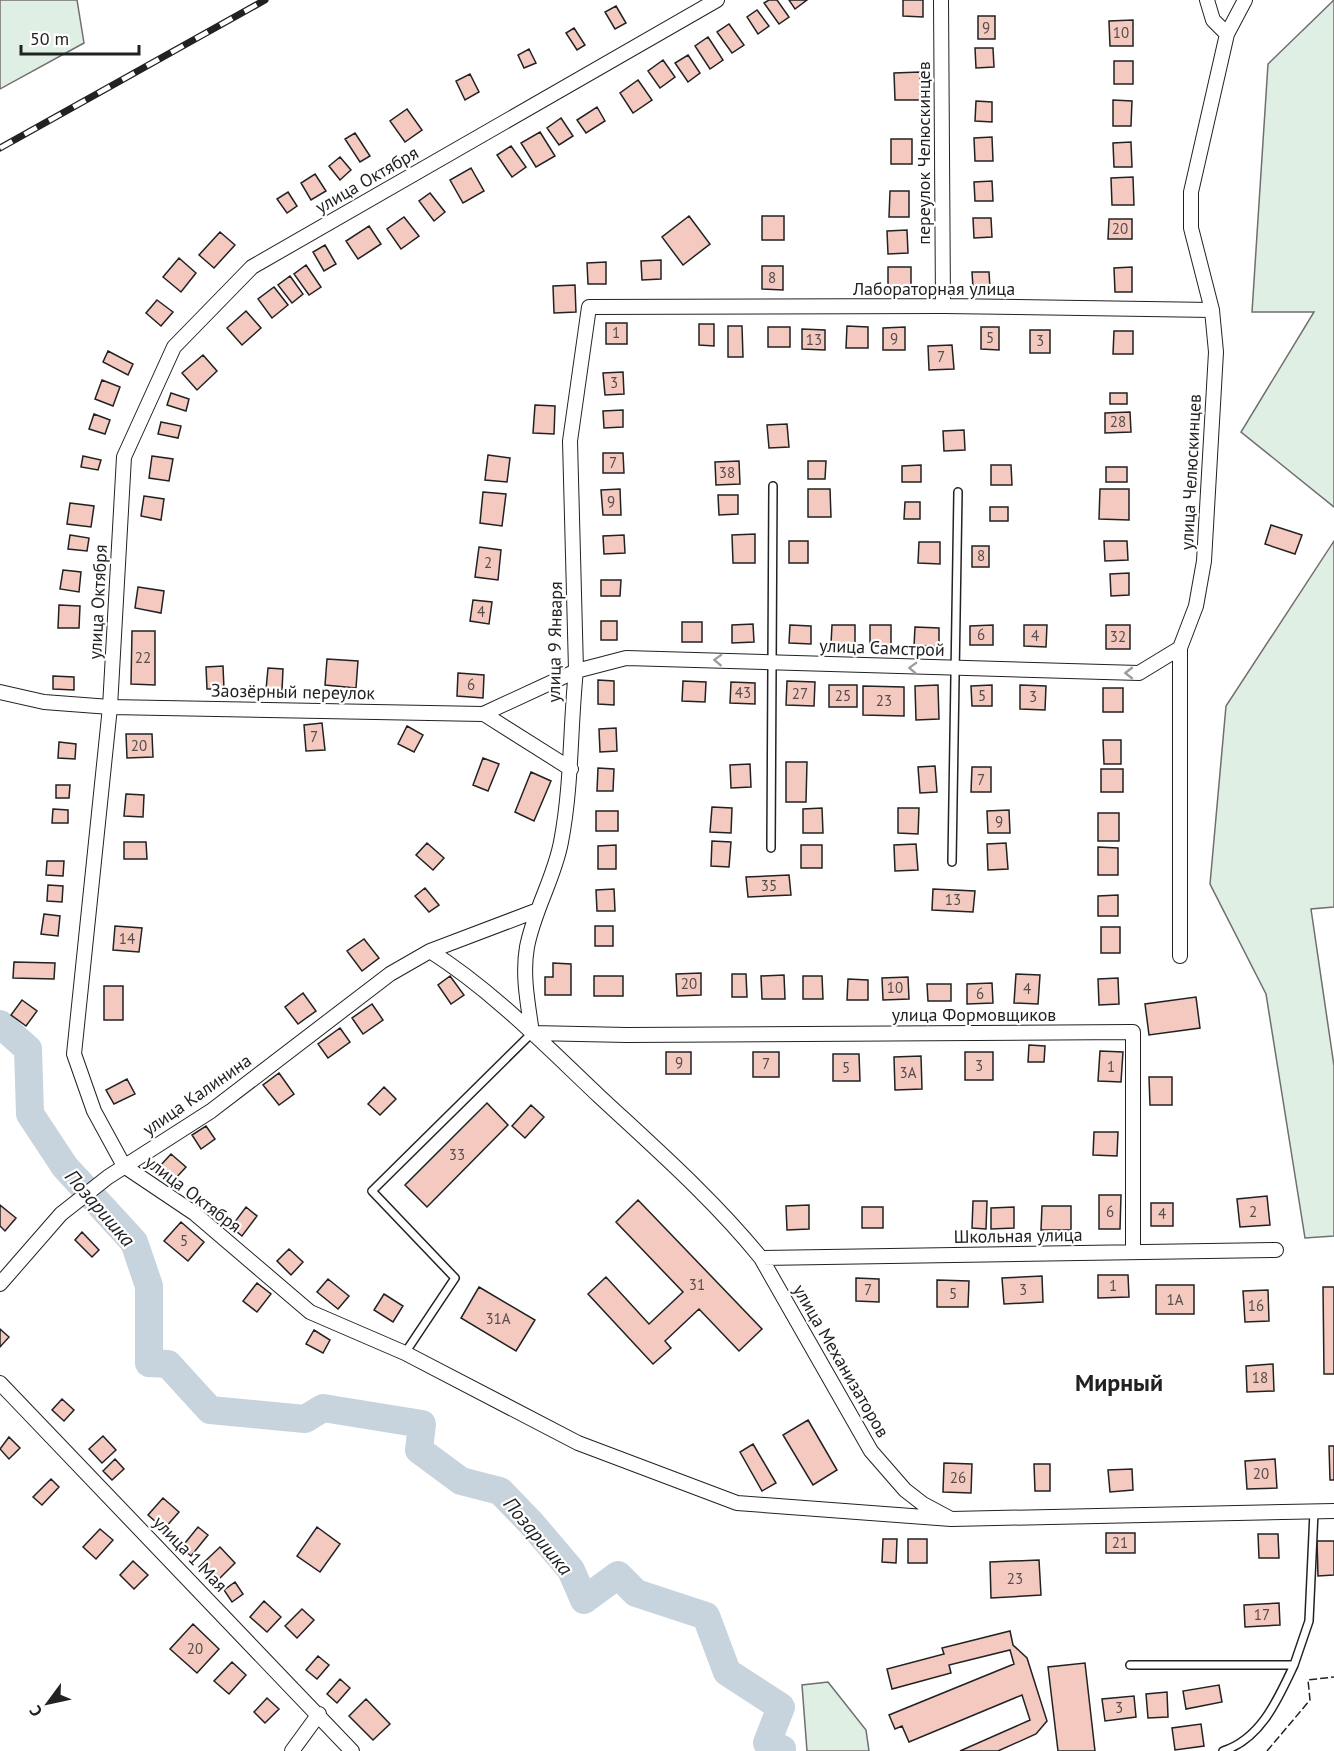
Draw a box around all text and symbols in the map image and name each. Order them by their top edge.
scale bar [21,18,140,56]
house number: 9 [982,18,990,37]
house number: 10 [1113,23,1129,42]
text: 50 m [30,27,69,50]
street label: переулок Челюскинцев [912,61,935,245]
street label: улица Октября [311,141,422,218]
house number: 20 [1112,219,1128,238]
house number: 8 [768,268,776,287]
street label: Лабораторная улица [852,277,1015,300]
house number: 1 [612,323,620,342]
house number: 5 [986,328,994,347]
house number: 9 [890,329,898,348]
house number: 13 [806,330,822,349]
house number: 3 [1036,331,1044,350]
house number: 7 [937,347,945,366]
house number: 3 [610,373,618,392]
street label: улица Челюскинцев [1175,393,1206,551]
house number: 28 [1110,412,1126,431]
house number: 7 [609,453,617,472]
house number: 38 [719,463,735,482]
house number: 9 [607,492,615,511]
street label: улица Октября [83,544,112,660]
house number: 8 [977,546,985,565]
house number: 2 [484,553,492,572]
street label: улица 9 Января [542,581,567,703]
house number: 4 [477,602,485,621]
house number: 6 [977,625,985,644]
house number: 4 [1031,626,1039,645]
house number: 32 [1110,627,1126,646]
street label: улица Самстрой [819,634,945,661]
house number: 22 [135,648,151,667]
one-way arrow [714,654,723,667]
one-way arrow [909,661,918,674]
one-way arrow [1125,667,1134,679]
house number: 6 [467,675,475,694]
street label: Заозёрный переулок [211,679,376,704]
house number: 43 [735,683,751,702]
house number: 27 [792,684,808,703]
house number: 25 [835,686,851,705]
house number: 5 [978,686,986,705]
house number: 3 [1029,687,1037,706]
house number: 23 [876,691,892,710]
house number: 7 [310,727,318,746]
house number: 20 [131,736,147,755]
house number: 7 [977,770,985,789]
house number: 9 [995,812,1003,831]
house number: 35 [761,876,777,895]
house number: 13 [945,890,961,909]
house number: 14 [119,929,135,948]
house number: 20 [681,974,697,993]
house number: 10 [887,978,903,997]
house number: 4 [1023,979,1031,998]
house number: 6 [976,984,984,1003]
street label: улица Формовщиков [892,1003,1056,1026]
street label: улица Калинина [138,1049,256,1141]
house number: 9 [675,1053,683,1072]
house number: 7 [762,1054,770,1073]
house number: 3 [975,1056,983,1075]
house number: 1 [1107,1057,1115,1076]
house number: 5 [842,1058,850,1077]
house number: 3А [900,1063,917,1082]
house number: 33 [449,1145,465,1164]
street label: улица Октября [140,1150,246,1237]
water label: Позаришка [59,1164,141,1252]
house number: 6 [1106,1202,1114,1221]
house number: 2 [1249,1202,1257,1221]
house number: 4 [1158,1204,1166,1223]
street label: Школьная улица [953,1223,1083,1248]
house number: 5 [180,1231,188,1250]
house number: 31 [689,1275,705,1294]
house number: 1 [1109,1276,1117,1295]
street label: улица Механизаторов [788,1280,895,1441]
house number: 7 [864,1280,872,1299]
house number: 3 [1019,1280,1027,1299]
house number: 5 [949,1284,957,1303]
house number: 1А [1167,1290,1184,1309]
house number: 16 [1248,1296,1264,1315]
house number: 31А [485,1309,511,1328]
district label: Мирный [1075,1367,1163,1398]
house number: 18 [1252,1368,1268,1387]
house number: 20 [1253,1464,1269,1483]
house number: 26 [950,1468,966,1487]
water label: Позаришка [498,1491,578,1581]
street label: улица 1 Мая [148,1511,232,1597]
house number: 21 [1112,1533,1128,1552]
house number: 23 [1007,1569,1023,1588]
house number: 17 [1254,1605,1270,1624]
house number: 20 [187,1639,203,1658]
north arrow [18,1673,78,1733]
house number: 3 [1115,1698,1123,1717]
text: С [25,1702,46,1720]

